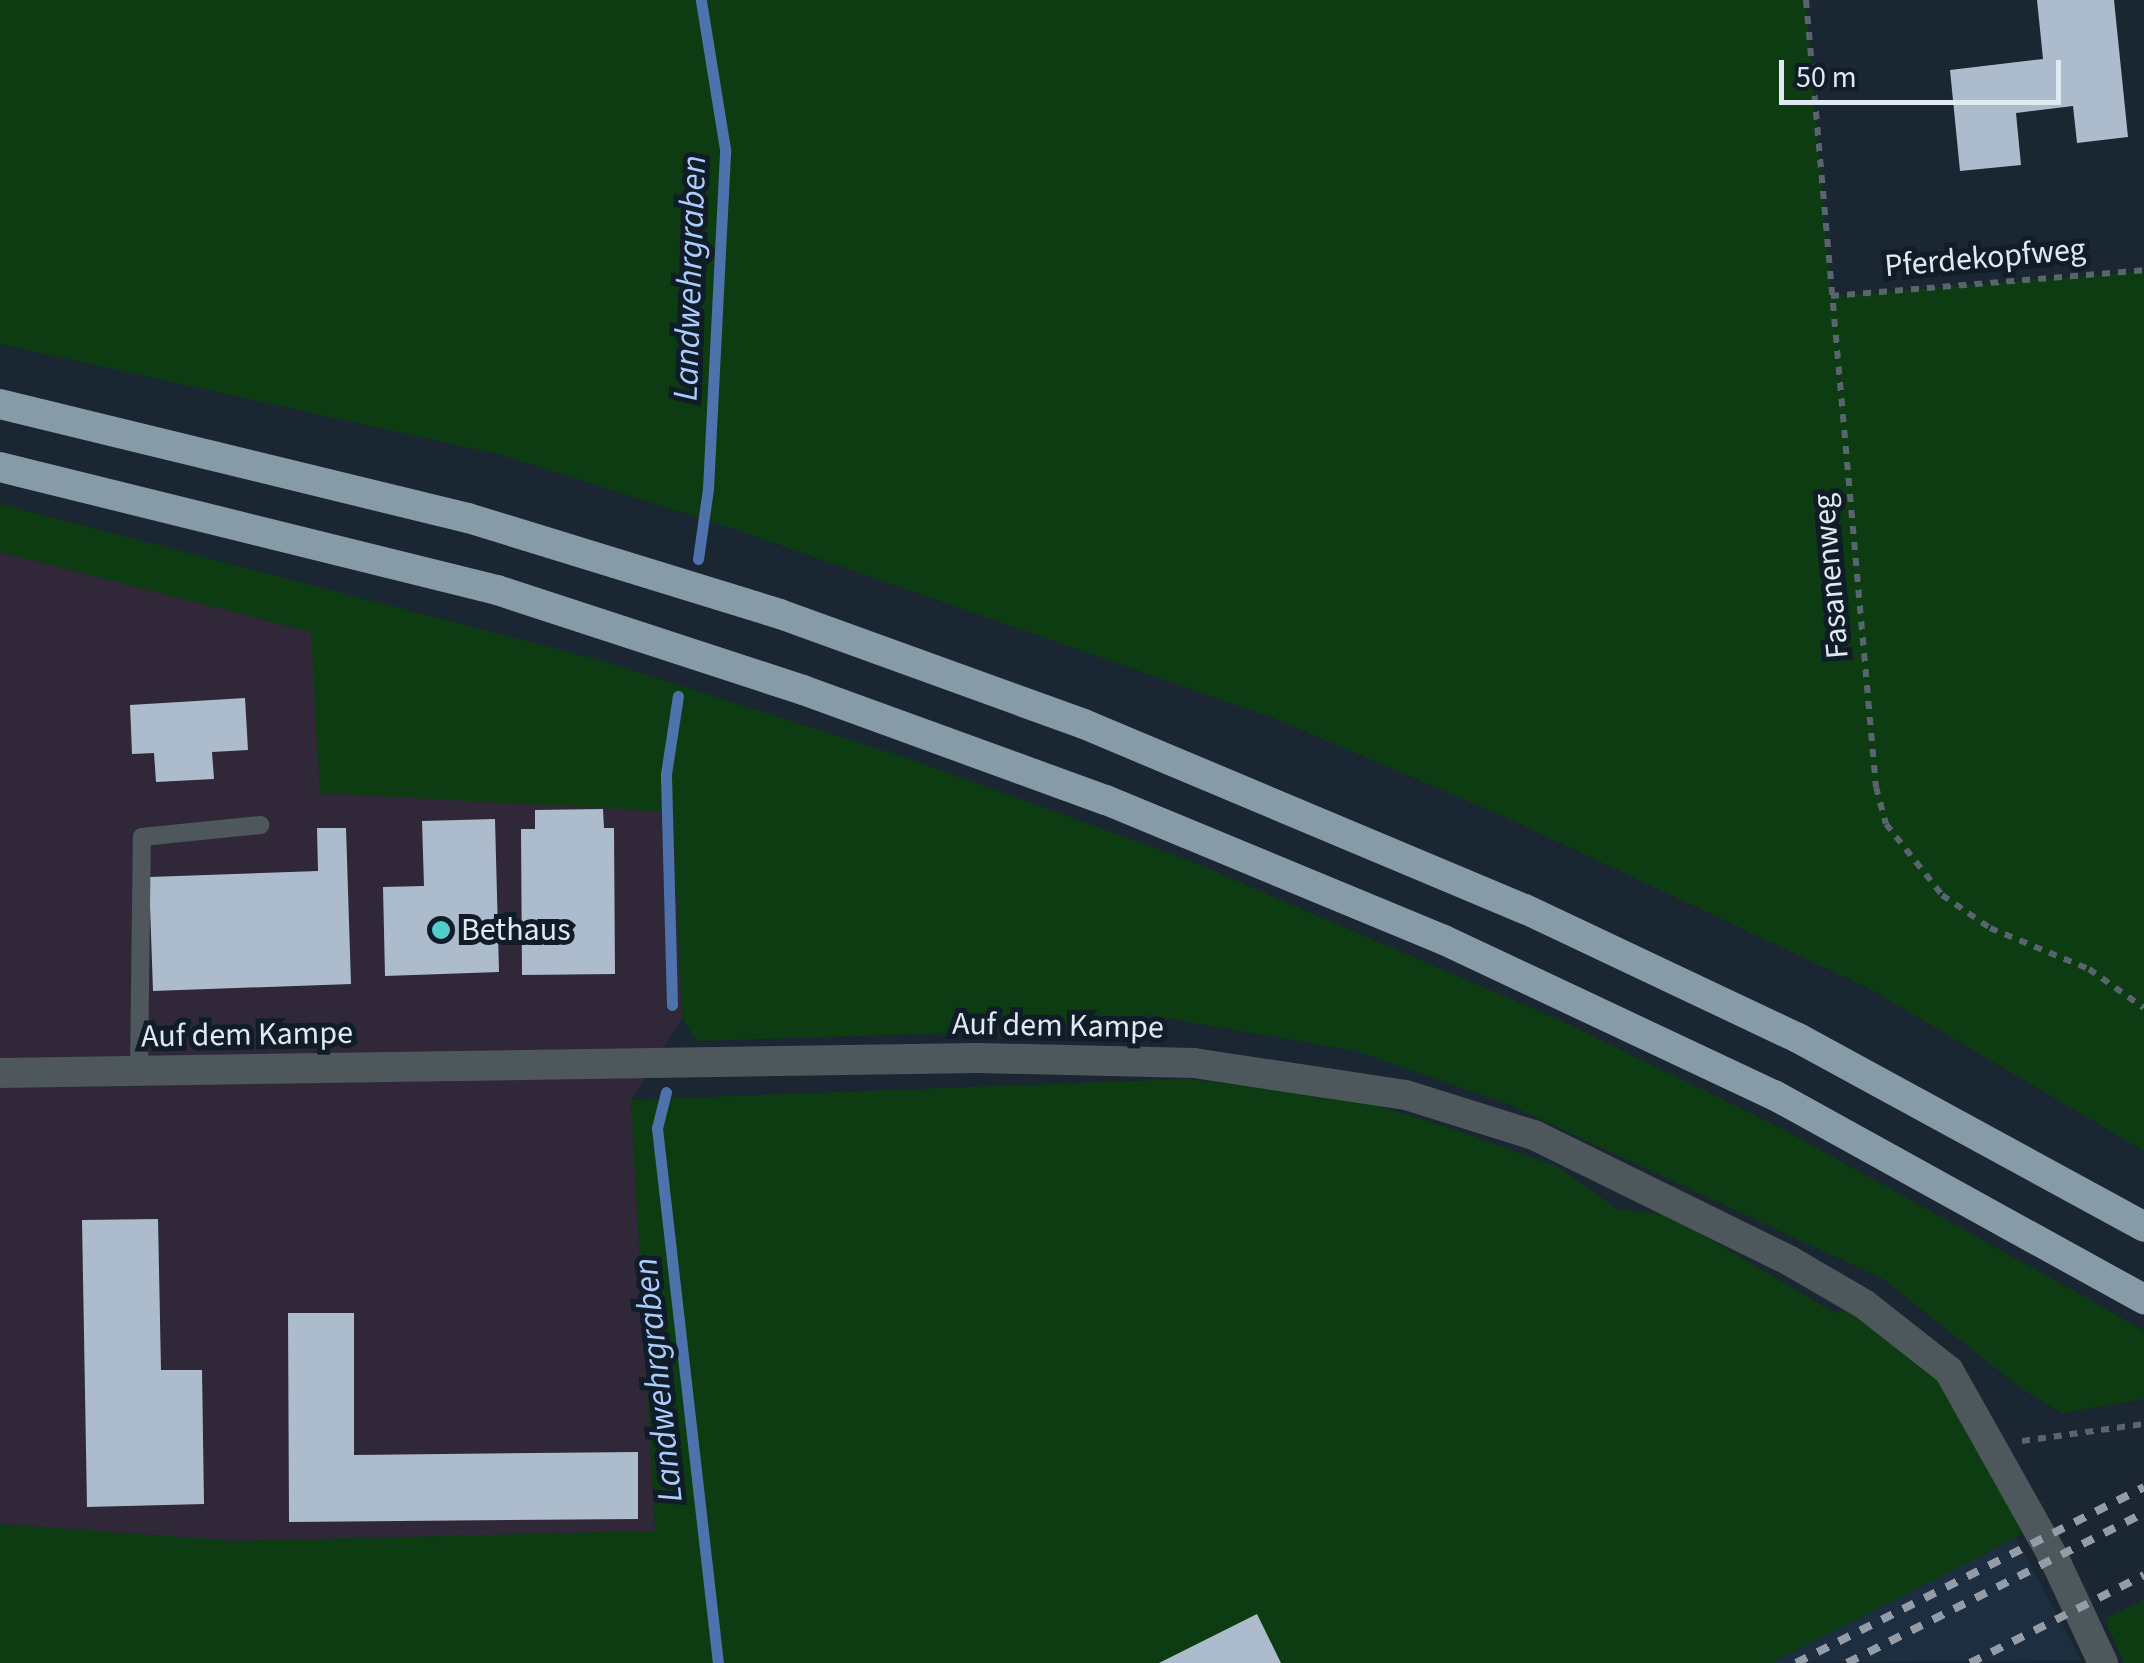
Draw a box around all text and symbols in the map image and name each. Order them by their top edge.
scale bar [1784,40,2066,102]
text: 50 m [1796,56,1857,99]
water label: Landwehrgraben [665,154,715,402]
street label: Pferdekopfweg [1883,230,2087,286]
street label: Fasanenweg [1805,492,1857,660]
place label: Bethaus [461,911,571,949]
marker: Bethaus [430,919,452,941]
street label: Auf dem Kampe [952,1005,1164,1047]
street label: Auf dem Kampe [141,1014,353,1056]
water label: Landwehrgraben [624,1256,692,1504]

